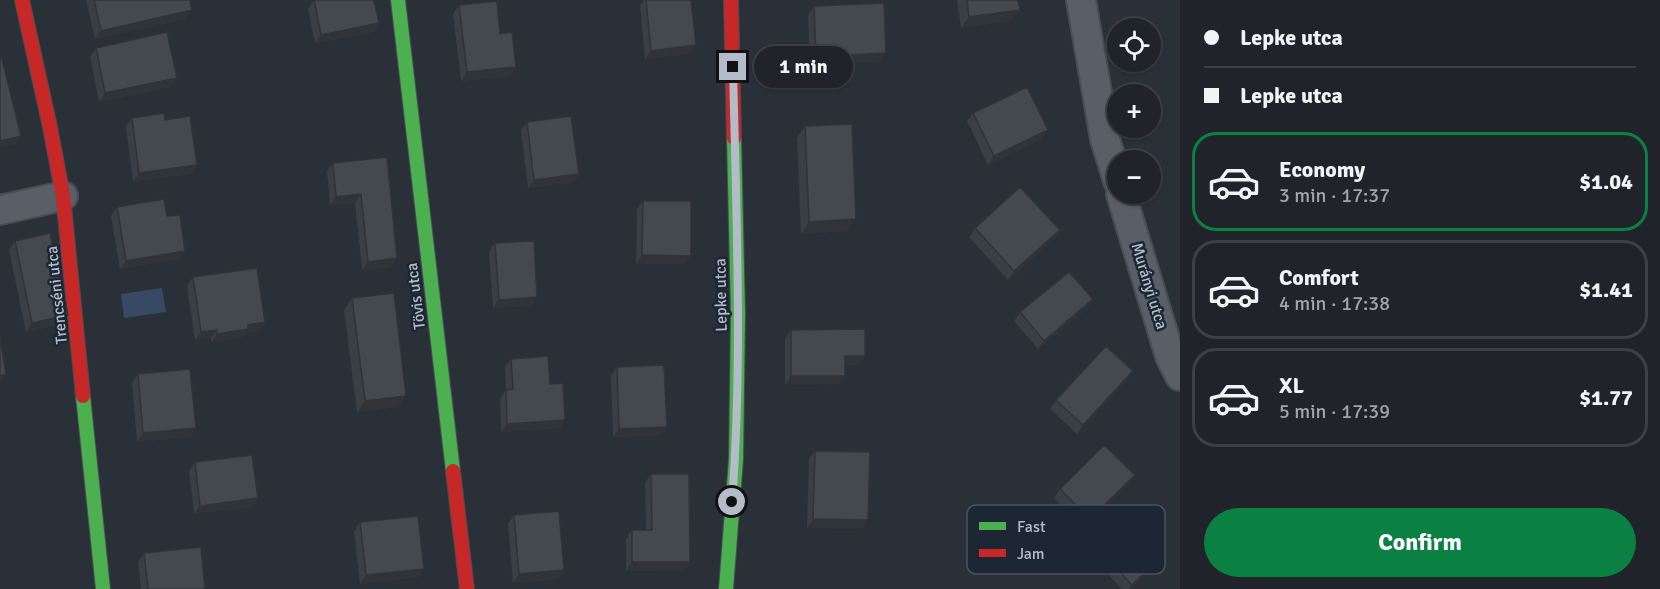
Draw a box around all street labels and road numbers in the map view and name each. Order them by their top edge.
street label: Murányi utca [1126,240,1172,332]
street label: Trencséni utca [42,245,72,345]
street label: Lepke utca [710,258,732,332]
street label: Tövis utca [402,261,430,331]

